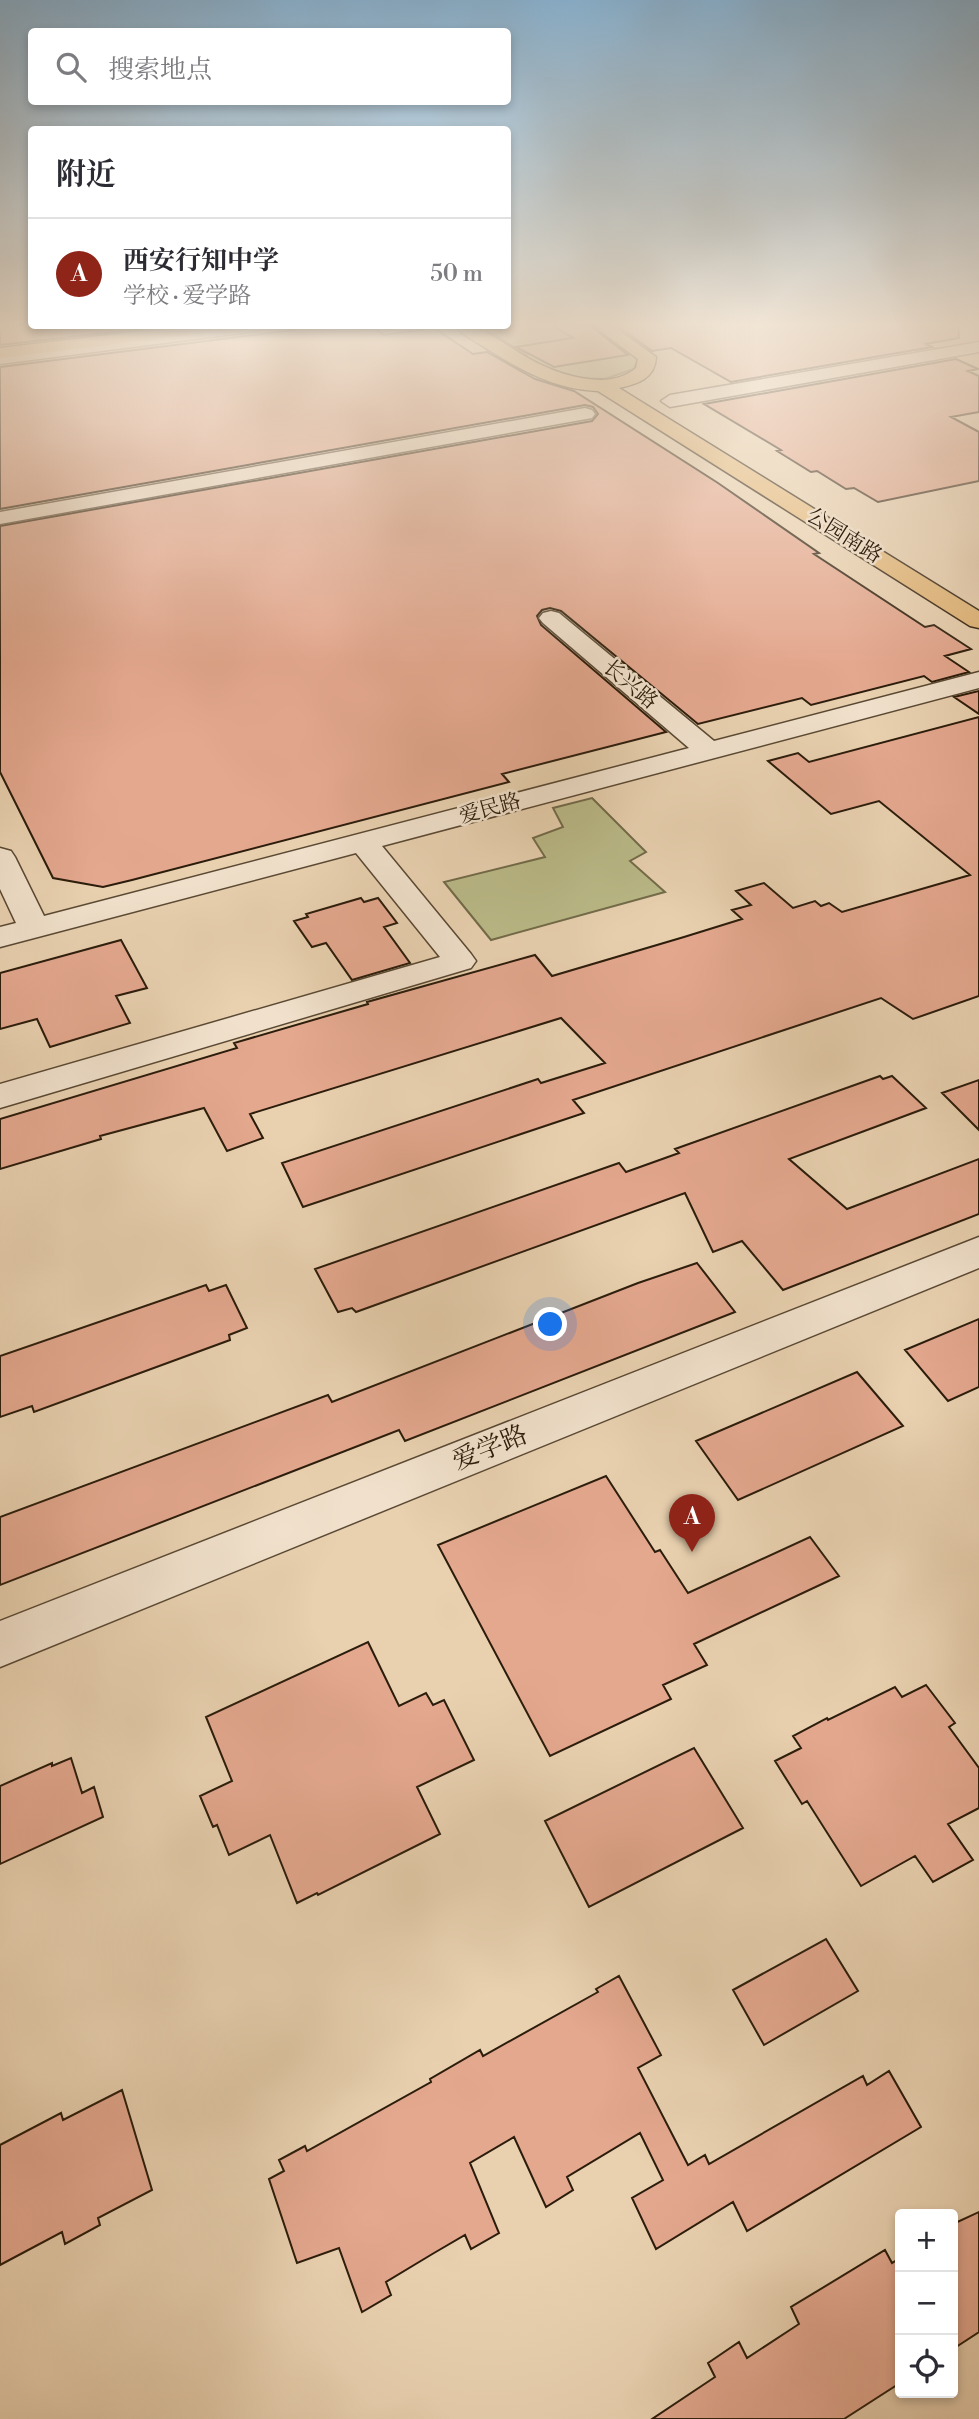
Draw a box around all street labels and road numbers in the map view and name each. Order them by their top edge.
street label: 公园南路 [801,503,887,569]
street label: 长兴路 [598,655,662,715]
street label: 爱民路 [456,788,524,830]
street label: 爱学路 [448,1419,532,1477]

